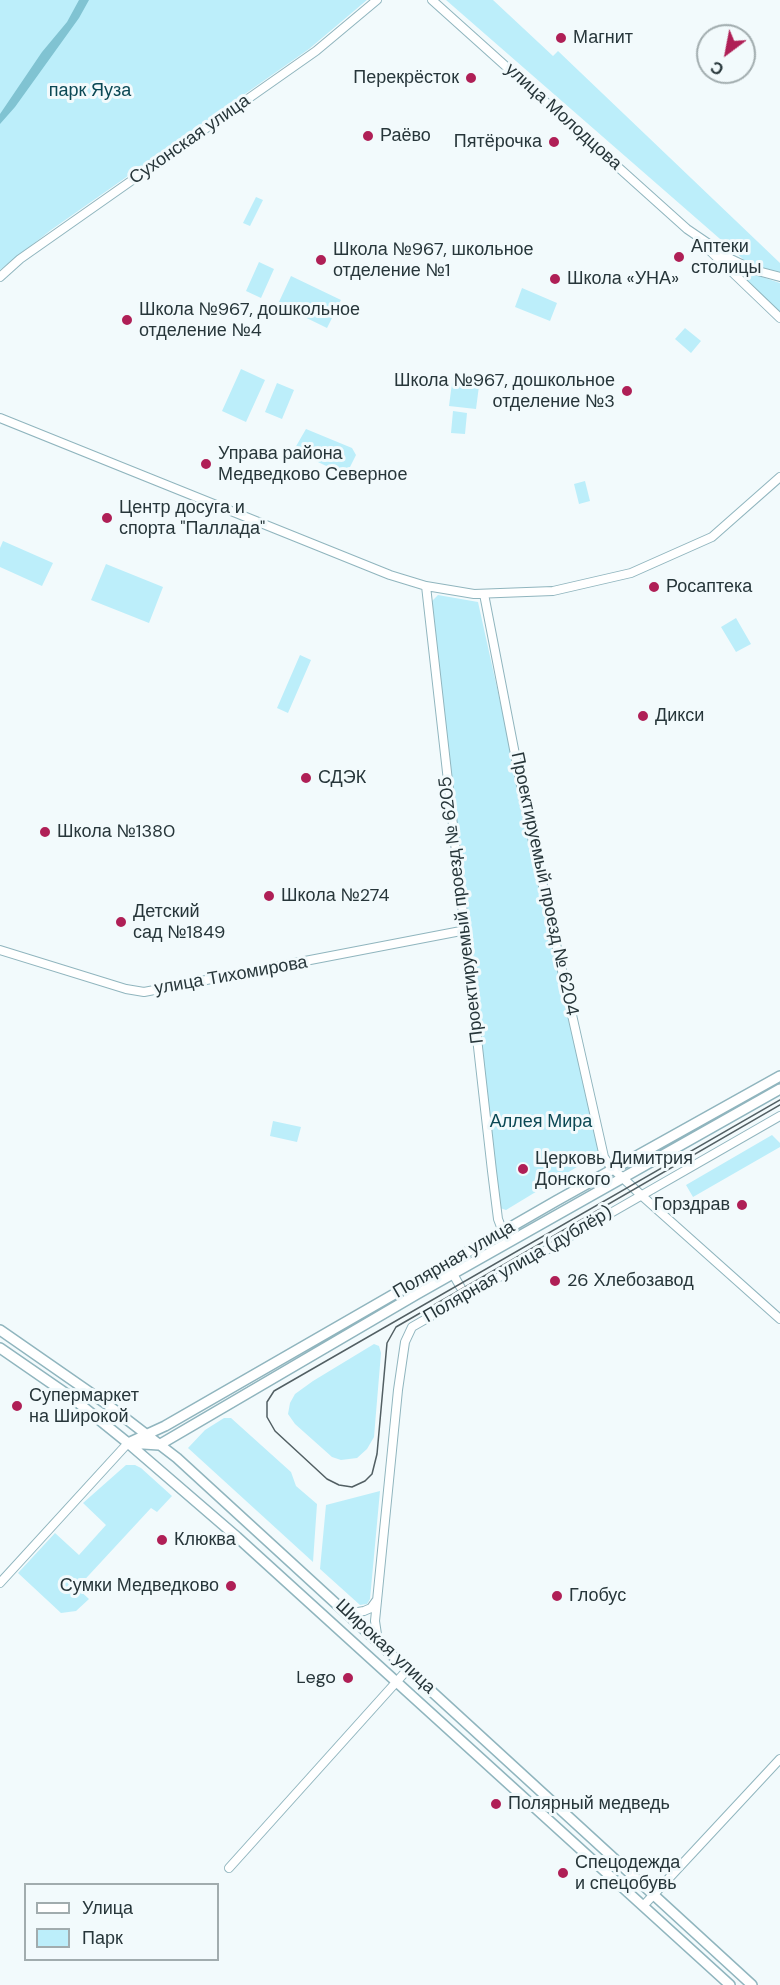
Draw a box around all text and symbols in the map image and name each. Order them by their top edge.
north arrow [696,24,756,84]
place label: Магнит [573,27,633,49]
marker: Магнит [554,31,568,45]
text: С [707,56,728,80]
street label: улица Молодцова [500,59,626,175]
place label: Перекрёсток [353,67,459,89]
marker: Перекрёсток [464,71,478,85]
park label: парк Яуза [49,80,131,102]
street label: Сухонская улица [126,90,254,190]
place label: Раёво [380,125,431,147]
marker: Раёво [361,129,375,143]
place label: Пятёрочка [454,131,542,153]
marker: Пятёрочка [547,135,561,149]
place label: Аптеки столицы [691,236,761,278]
place label: Школа №967, школьное отделение №1 [333,239,534,282]
marker: Аптеки столицы [672,250,686,264]
marker: Школа №967, школьное отделение №1 [314,253,328,267]
place label: Школа «УНА» [567,268,679,290]
marker: Школа «УНА» [548,272,562,286]
place label: Школа №967, дошкольное отделение №4 [139,299,360,342]
marker: Школа №967, дошкольное отделение №4 [120,313,134,327]
place label: Школа №967, дошкольное отделение №3 [394,370,615,412]
marker: Школа №967, дошкольное отделение №3 [620,384,634,398]
place label: Управа района Медведково Северное [218,443,407,486]
marker: Управа района Медведково Северное [199,457,213,471]
place label: Центр досуга и спорта "Паллада" [119,497,265,540]
marker: Центр досуга и спорта "Паллада" [100,511,114,525]
place label: Росаптека [666,576,752,598]
marker: Росаптека [647,580,661,594]
place label: Дикси [655,705,704,727]
marker: Дикси [636,709,650,723]
street label: Проектируемый проезд № 6204 [505,750,583,1018]
place label: СДЭК [318,767,366,789]
marker: СДЭК [299,771,313,785]
street label: Проектируемый проезд № 6205 [435,775,489,1045]
place label: Школа №1380 [57,821,175,843]
marker: Школа №1380 [38,825,52,839]
place label: Школа №274 [281,885,389,907]
marker: Школа №274 [262,889,276,903]
place label: Детский сад №1849 [133,901,225,944]
marker: Детский сад №1849 [114,915,128,929]
street label: улица Тихомирова [153,952,309,1000]
park label: Аллея Мира [490,1111,592,1133]
place label: Церковь Димитрия Донского [535,1148,693,1190]
marker: Церковь Димитрия Донского [516,1162,530,1176]
place label: Горздрав [654,1194,730,1216]
marker: Горздрав [735,1198,749,1212]
street label: Полярная улица (дублёр) [420,1202,616,1328]
street label: Полярная улица [389,1216,519,1304]
place label: 26 Хлебозавод [567,1270,694,1292]
marker: 26 Хлебозавод [548,1274,562,1288]
place label: Супермаркет на Широкой [29,1385,139,1428]
marker: Супермаркет на Широкой [10,1399,24,1413]
place label: Клюква [174,1529,236,1551]
marker: Клюква [155,1533,169,1547]
place label: Сумки Медведково [60,1575,219,1597]
marker: Сумки Медведково [224,1579,238,1593]
place label: Глобус [569,1585,626,1607]
marker: Глобус [550,1589,564,1603]
street label: Широкая улица [331,1595,439,1699]
place label: Lego [296,1667,336,1689]
marker: Lego [341,1671,355,1685]
place label: Полярный медведь [508,1793,670,1815]
marker: Полярный медведь [489,1797,503,1811]
place label: Спецодежда и спецобувь [575,1852,680,1894]
marker: Спецодежда и спецобувь [556,1866,570,1880]
legend [24,1883,219,1961]
text: Улица [82,1896,133,1920]
text: Парк [82,1926,123,1950]

